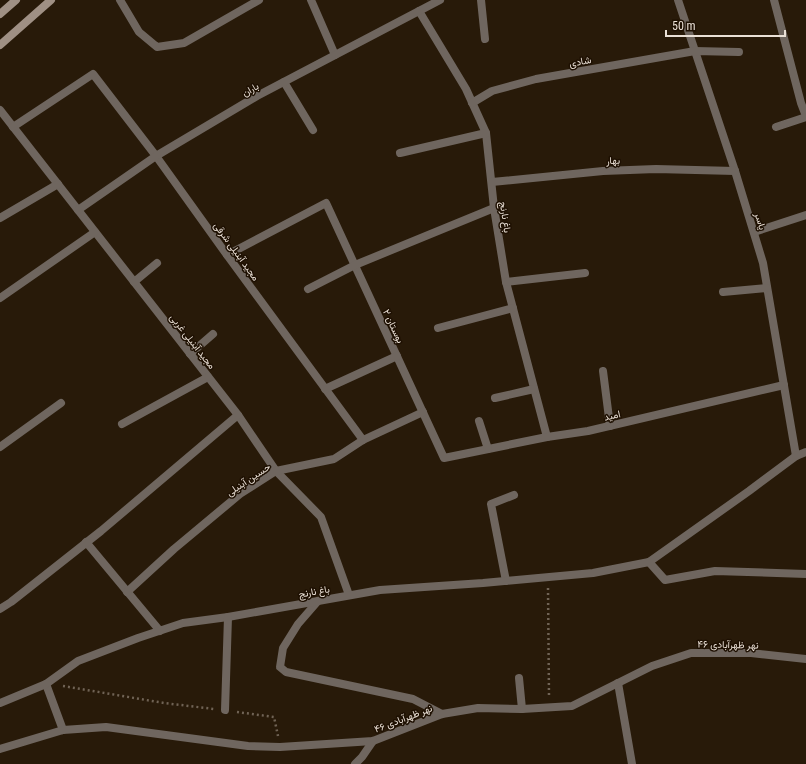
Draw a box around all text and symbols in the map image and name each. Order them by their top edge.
scale bar [666,12,785,38]
text: 50 m [672,19,696,33]
street label: شادی [568,54,592,70]
street label: باران [240,80,261,99]
street label: بهار [605,155,620,167]
street label: باغ نارنج [497,201,513,234]
street label: یاسر [751,210,768,231]
street label: مجید آبنیلی شرقی [211,220,262,283]
street label: بوستان ۲ [380,308,406,345]
street label: مجید آبنیلی غربی [167,312,218,372]
street label: امید [603,408,622,424]
street label: حسین آبنیلی [224,461,273,499]
street label: باغ نارنج [298,583,331,601]
street label: نهر ظهرآبادی ۴۶ [697,638,759,652]
street label: نهر ظهرآبادی ۴۶ [373,702,434,736]

